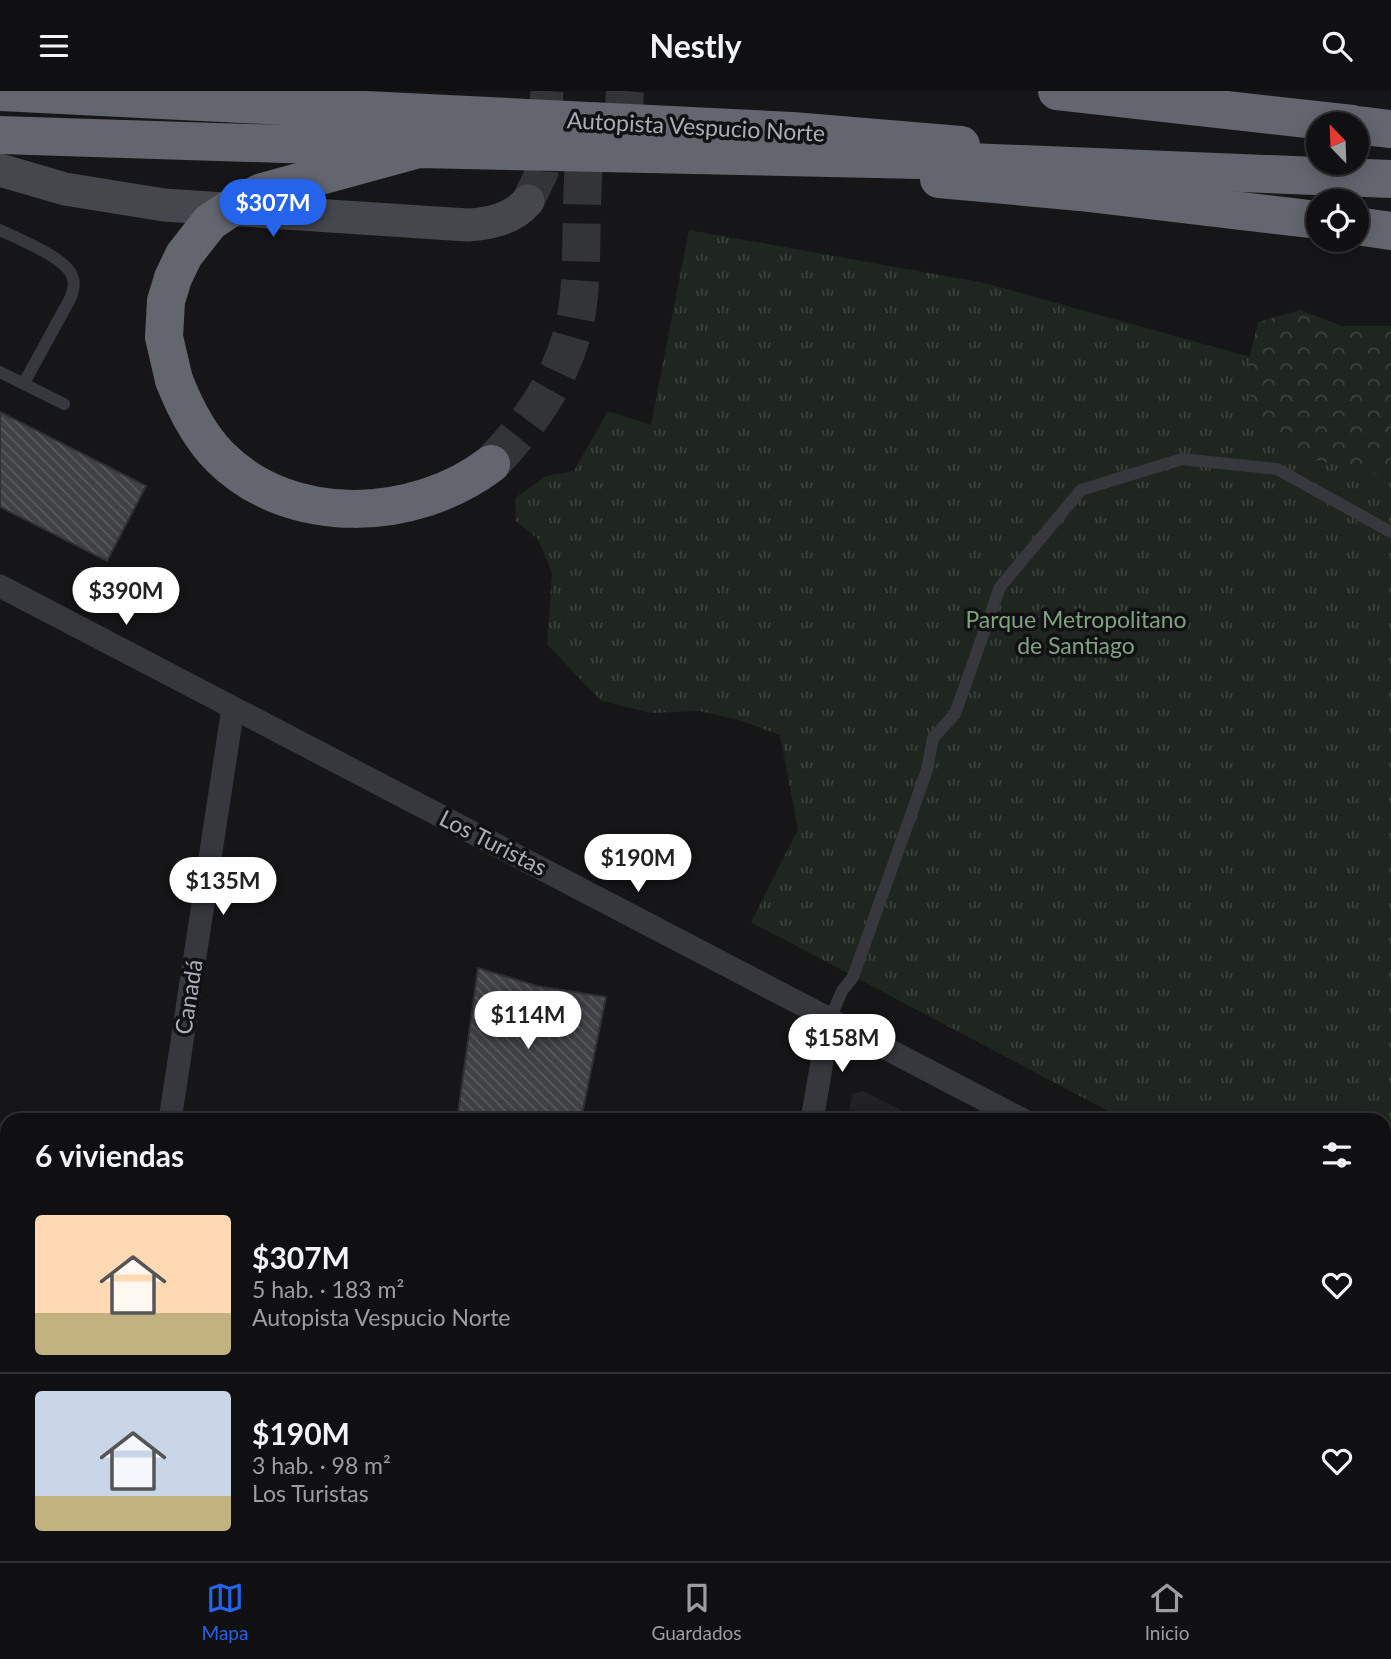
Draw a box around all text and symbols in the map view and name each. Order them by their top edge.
text: Nestly [649,26,742,65]
icon: menu [35,27,73,65]
icon: search [1318,27,1356,65]
street label: Autopista Vespucio Norte [566,105,826,147]
north arrow [1306,112,1368,175]
map controls [1306,112,1369,252]
pin: $307M [224,179,322,239]
text: $307M [235,188,311,216]
button: locate [1306,189,1369,252]
pin: $390M [77,567,175,627]
text: $390M [88,576,164,604]
park label: Parque Metropolitano de Santiago [965,605,1187,659]
street label: Los Turistas [435,803,552,881]
pin: $190M [589,835,687,894]
text: $190M [600,843,676,871]
pin: $135M [174,857,272,917]
text: $135M [185,866,261,894]
street label: Canadá [168,957,208,1036]
pin: $114M [479,991,577,1051]
text: $114M [490,1000,566,1028]
pin: $158M [793,1014,891,1074]
text: $158M [804,1023,880,1051]
icon: filters [1318,1136,1356,1174]
text: 6 viviendas [35,1137,184,1173]
text: $307M [252,1239,350,1275]
icon: home [91,1243,175,1327]
icon: heart [1318,1266,1356,1304]
text: 5 hab. · 183 m² [252,1275,404,1303]
text: Autopista Vespucio Norte [252,1303,510,1331]
text: $190M [252,1415,350,1451]
icon: home [91,1419,175,1503]
icon: heart [1318,1442,1356,1480]
text: 3 hab. · 98 m² [252,1451,391,1479]
text: Los Turistas [252,1479,369,1507]
tab: Mapa [202,1579,248,1644]
tab: Guardados [652,1579,742,1644]
tab: Inicio [1145,1579,1189,1644]

